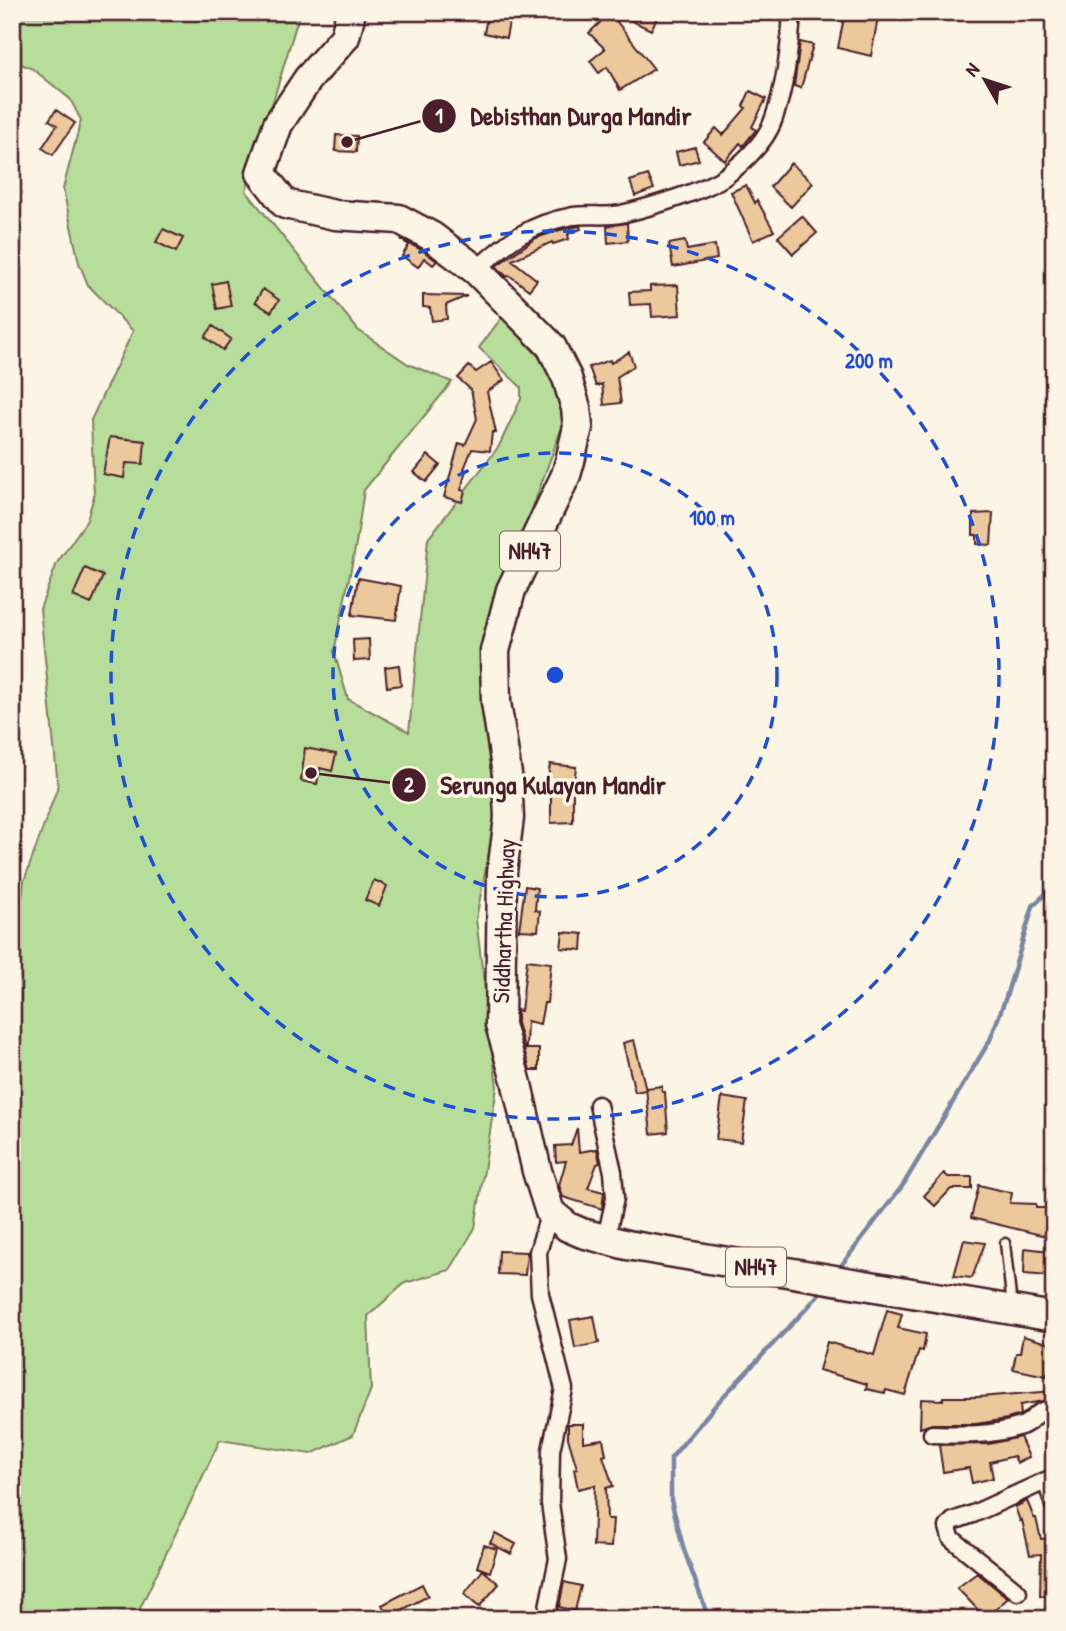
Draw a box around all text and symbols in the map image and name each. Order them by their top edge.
north arrow [950,46,1020,116]
text: N [959,57,985,81]
callout: Debisthan Durga Mandir [421,92,705,139]
text: Debisthan Durga Mandir [471,98,692,134]
text: 1 [435,101,443,130]
text: 200 m [845,346,893,375]
text: 100 m [689,503,735,532]
road number: NH47 [500,531,560,570]
centre of rings [543,663,567,687]
callout: Serunga Kulayan Mandir [391,761,680,808]
text: Serunga Kulayan Mandir [440,767,667,803]
text: 2 [404,770,414,799]
street label: Siddhartha Highway [484,838,522,1004]
road number: NH47 [726,1248,786,1286]

